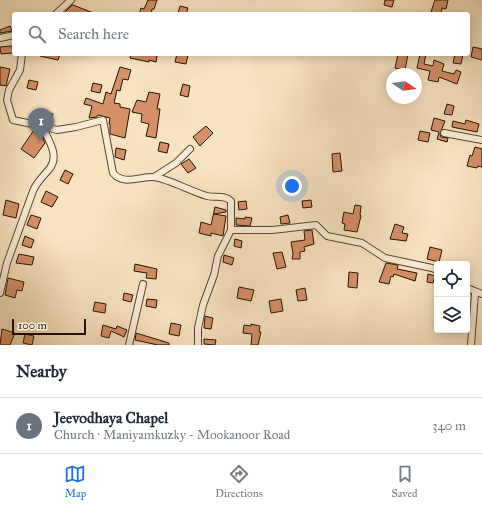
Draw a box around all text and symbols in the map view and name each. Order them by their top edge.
search box [12,12,470,56]
icon: search [26,23,48,45]
text: Search here [58,25,129,43]
north arrow [386,68,422,104]
pin: 1 [28,108,54,141]
your location [282,176,302,196]
map controls [434,261,470,333]
button: locate [434,261,470,297]
button: layers [434,297,470,333]
scale bar [12,317,86,336]
text: 100 m [18,319,47,332]
text: Nearby [16,361,67,382]
text: Jeevodhaya Chapel [54,409,168,427]
text: 1 [26,418,32,434]
text: 340 m [432,418,466,434]
text: Church · Maniyamkuzky - Mookanoor Road [54,427,290,443]
tab: Map [64,463,86,500]
tab: Directions [215,463,263,500]
tab: Saved [391,463,418,500]

